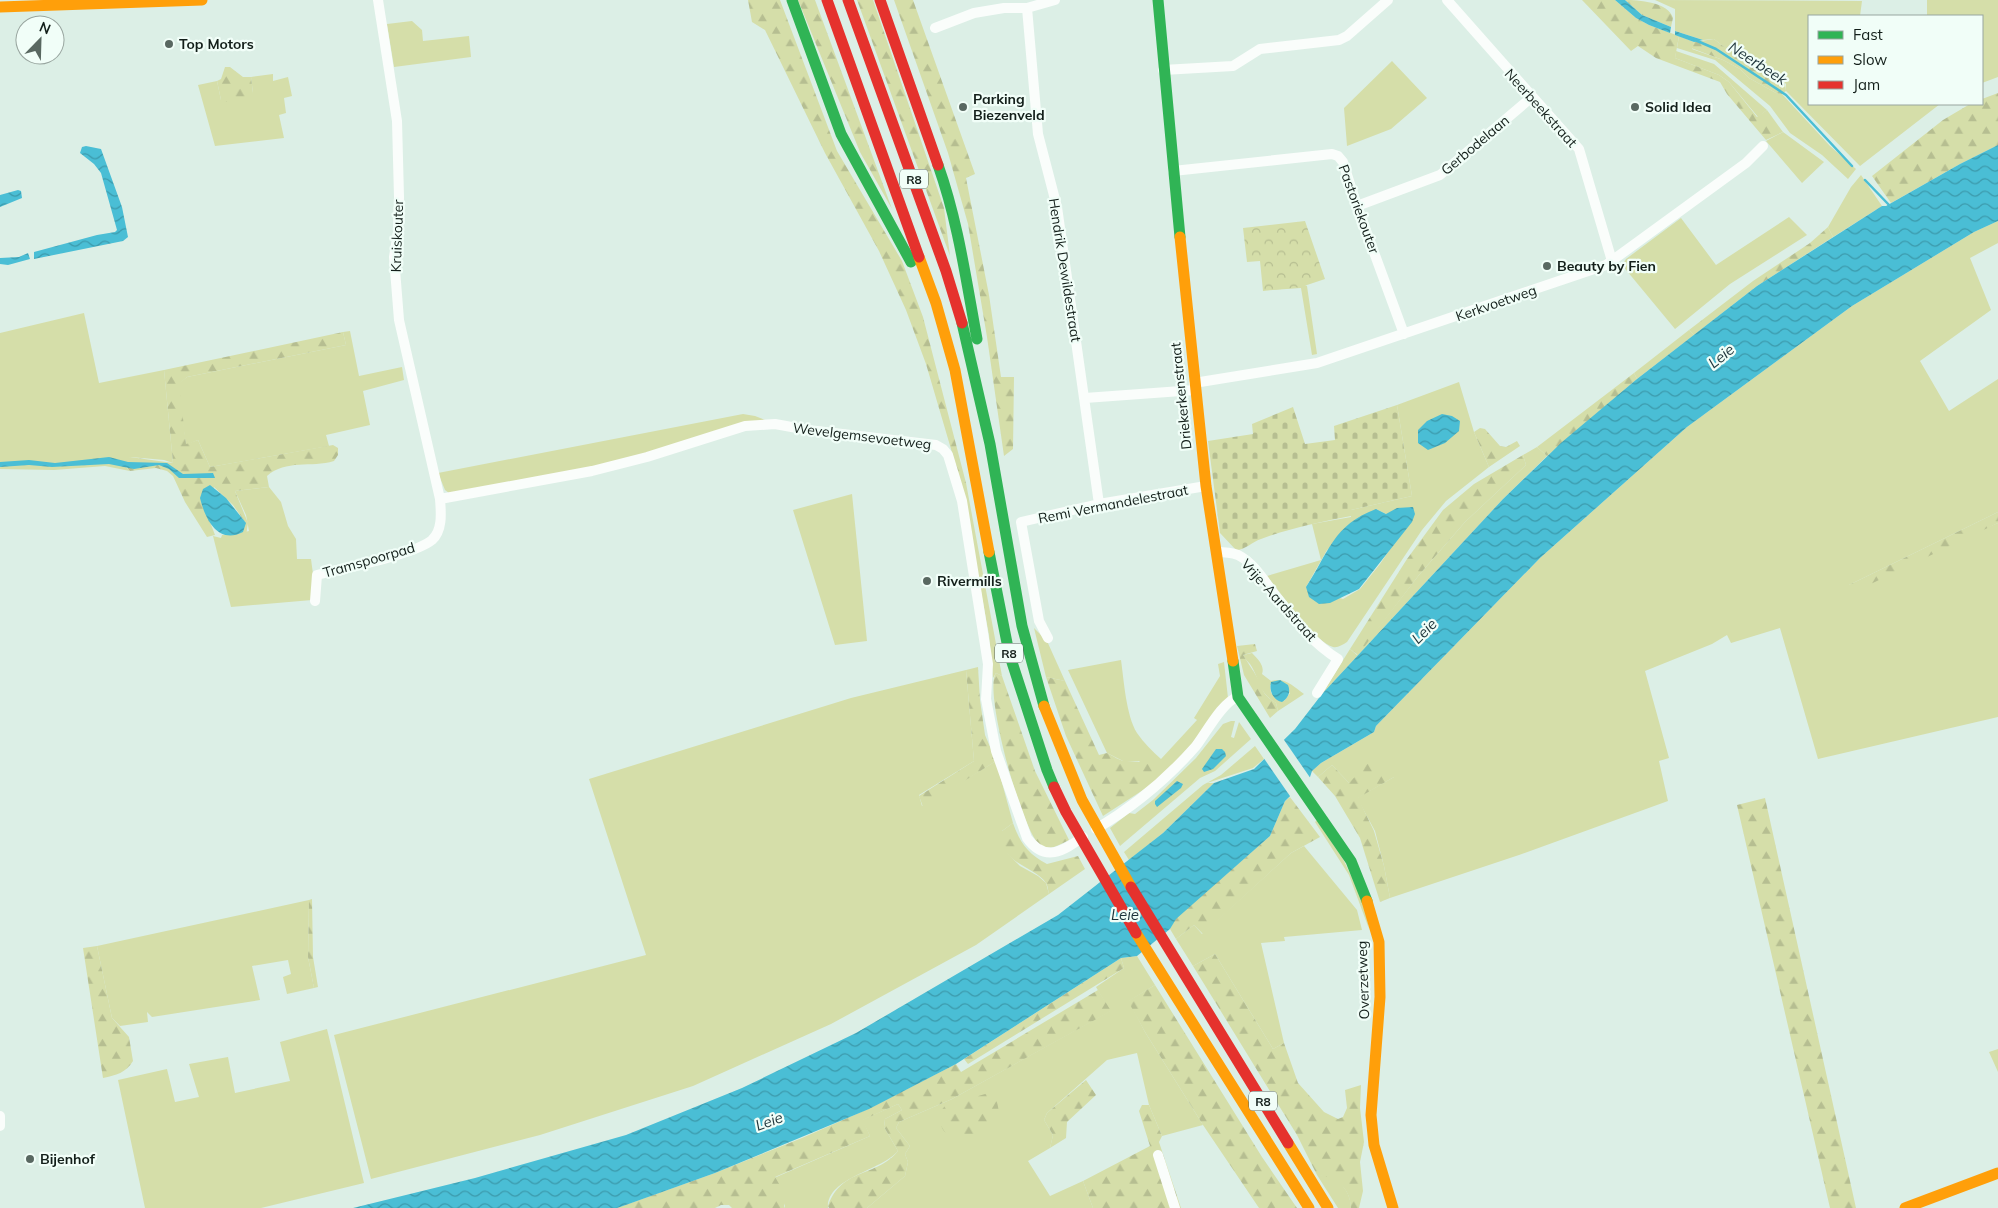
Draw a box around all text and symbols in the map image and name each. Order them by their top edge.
north arrow [15,15,65,65]
legend [1808,15,1983,105]
text: N [37,18,53,38]
text: Fast [1853,25,1883,44]
place label: Top Motors [179,35,254,53]
water label: Neerbeek [1725,37,1792,90]
marker: Top Motors [163,38,175,50]
text: Slow [1853,50,1887,69]
street label: Neerbeekstraat [1501,65,1581,151]
text: Jam [1853,75,1880,94]
place label: Parking Biezenveld [973,90,1045,124]
place label: Solid Idea [1645,98,1711,116]
marker: Parking Biezenveld [957,101,969,113]
marker: Solid Idea [1629,101,1641,113]
street label: Gerbodelaan [1437,111,1513,179]
street label: Pastoriekouter [1335,162,1384,257]
road number: R8 [900,170,928,188]
street label: Hendrik Dewildestraat [1045,197,1085,343]
street label: Kruiskouter [387,198,407,273]
place label: Beauty by Fien [1557,257,1656,275]
marker: Beauty by Fien [1541,260,1553,272]
street label: Kerkvoetweg [1453,281,1539,325]
water label: Leie [1704,340,1738,372]
street label: Driekerkenstraat [1166,341,1196,450]
street label: Wevelgemsevoetweg [792,419,932,453]
street label: Remi Vermandelestraat [1036,481,1190,527]
street label: Tramspoorpad [321,538,417,582]
street label: Vrije-Aardstraat [1237,555,1321,645]
place label: Rivermills [937,572,1002,590]
marker: Rivermills [921,575,933,587]
water label: Leie [1407,614,1441,648]
road number: R8 [995,644,1023,662]
water label: Leie [1111,905,1139,924]
street label: Overzetweg [1353,940,1373,1020]
road number: R8 [1249,1092,1277,1110]
water label: Leie [753,1107,785,1135]
place label: Bijenhof [40,1150,96,1168]
marker: Bijenhof [24,1153,36,1165]

